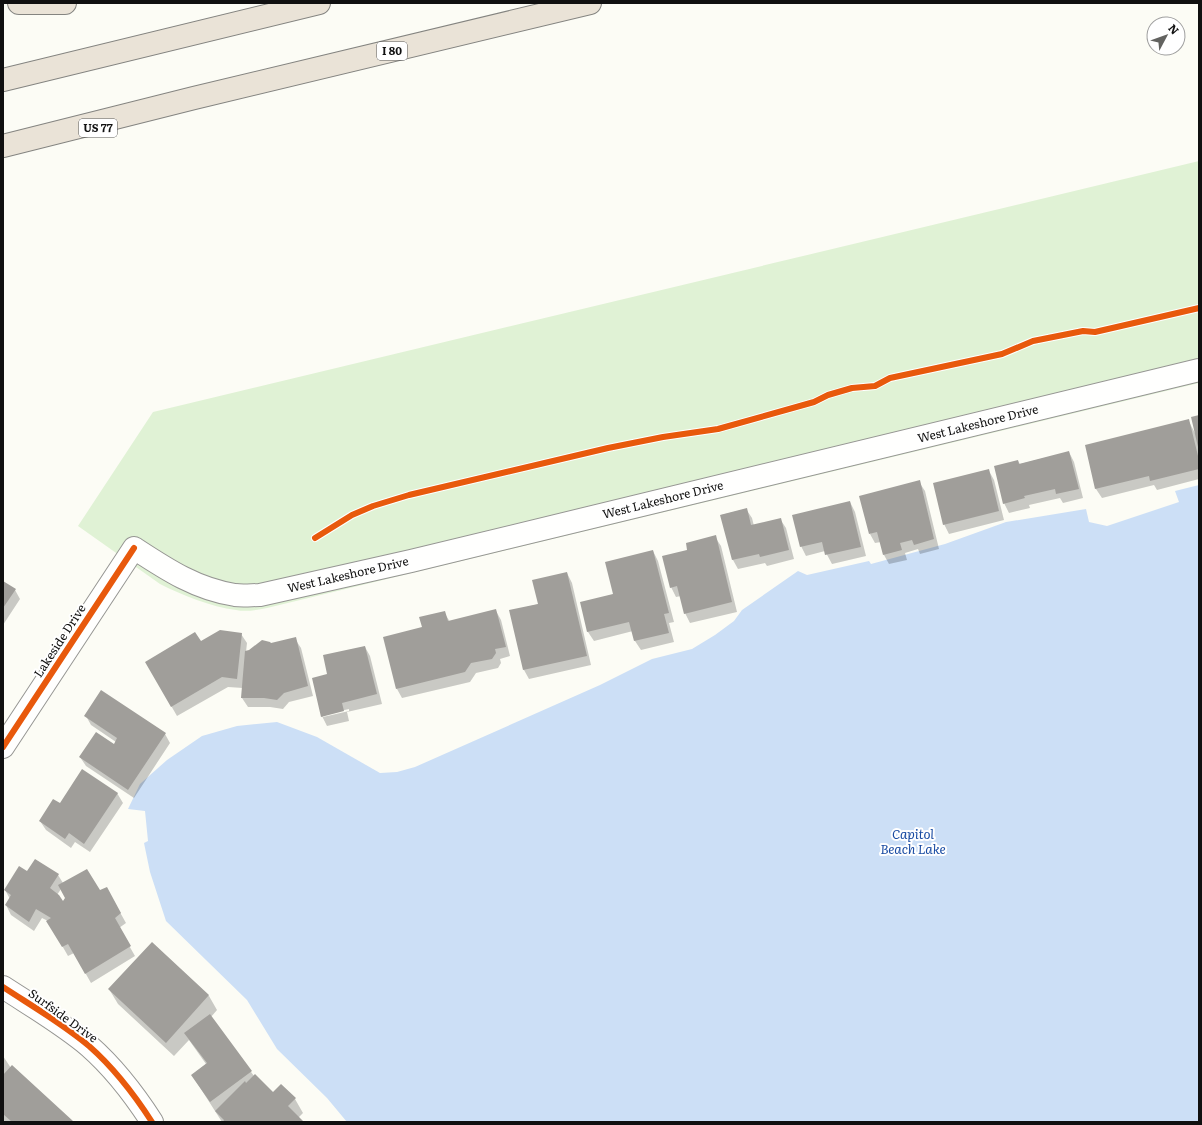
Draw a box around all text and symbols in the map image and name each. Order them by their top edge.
north arrow [1146,16,1186,56]
text: N [1165,20,1183,38]
road number: I 80 [377,42,407,60]
road number: US 77 [79,119,117,137]
street label: West Lakeshore Drive [915,399,1040,447]
street label: West Lakeshore Drive [600,475,725,523]
street label: West Lakeshore Drive [285,551,410,597]
street label: Lakeside Drive [29,600,90,681]
water label: Capitol Beach Lake [880,824,946,858]
street label: Surfside Drive [25,984,102,1046]

